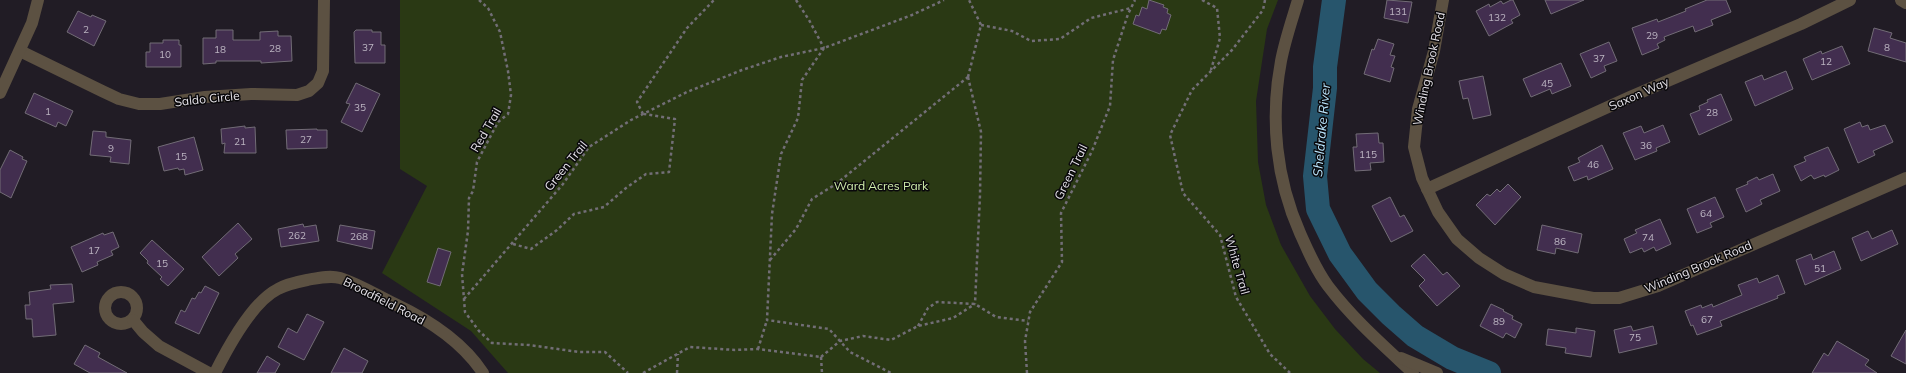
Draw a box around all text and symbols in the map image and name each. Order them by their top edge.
house number: 131 [1389,5,1407,18]
street label: Winding Brook Road [1409,11,1448,127]
house number: 132 [1488,11,1506,24]
house number: 2 [83,23,89,36]
house number: 29 [1646,29,1658,42]
house number: 37 [362,41,374,54]
house number: 8 [1884,41,1890,54]
house number: 28 [269,42,281,55]
house number: 18 [214,43,226,56]
house number: 10 [159,48,171,61]
house number: 37 [1593,52,1605,65]
house number: 12 [1820,55,1832,68]
street label: Saxon Way [1606,73,1672,113]
house number: 45 [1541,77,1553,90]
water label: Sheldrake River [1309,81,1333,177]
street label: Saldo Circle [174,88,240,109]
house number: 35 [354,101,366,114]
house number: 1 [45,105,51,118]
street label: Red Trail [467,105,504,155]
house number: 28 [1706,106,1718,119]
house number: 27 [300,133,312,146]
house number: 21 [234,135,246,148]
street label: Green Trail [541,138,590,194]
house number: 36 [1640,139,1652,152]
house number: 9 [108,142,114,155]
street label: Green Trail [1051,142,1090,202]
house number: 115 [1359,148,1377,161]
house number: 15 [175,150,187,163]
house number: 46 [1587,158,1599,171]
park label: Ward Acres Park [834,178,929,193]
house number: 64 [1700,207,1712,220]
house number: 262 [288,229,306,242]
house number: 268 [350,230,368,243]
house number: 74 [1642,231,1654,244]
street label: White Trail [1222,234,1253,296]
house number: 86 [1554,235,1566,248]
street label: Winding Brook Road [1642,237,1754,296]
house number: 17 [88,244,100,257]
house number: 15 [156,257,168,270]
house number: 51 [1814,262,1826,275]
street label: Broadfield Road [341,274,428,328]
house number: 67 [1701,313,1713,326]
house number: 89 [1493,315,1505,328]
house number: 75 [1629,331,1641,344]

